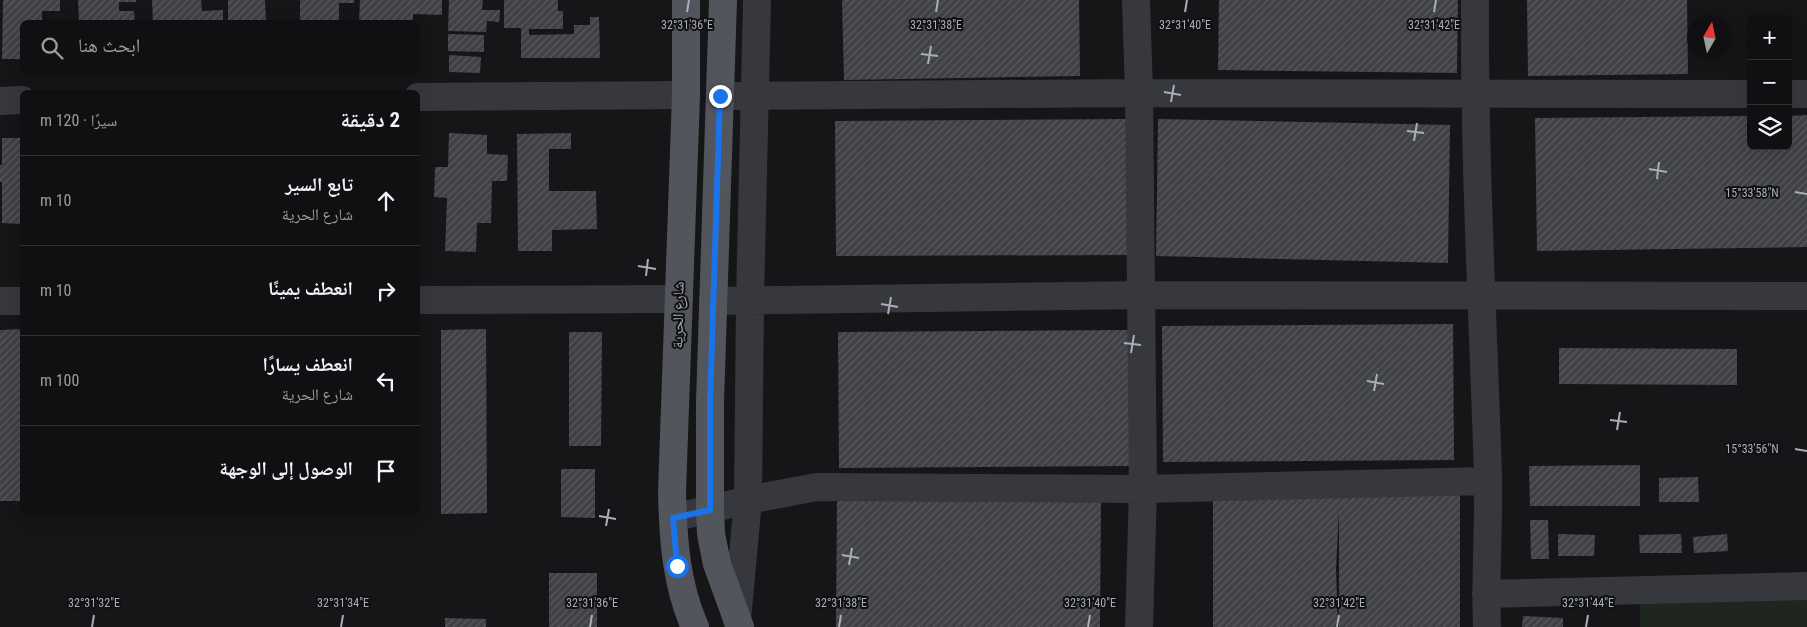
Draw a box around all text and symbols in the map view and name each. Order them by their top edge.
north arrow [1687,15,1732,60]
map controls [1747,15,1792,150]
button: + [1747,15,1792,60]
text: 32°31'36"E [661,18,713,32]
text: 32°31'38"E [910,18,962,32]
text: 32°31'40"E [1159,18,1211,32]
text: 32°31'42"E [1408,18,1460,32]
search box [20,20,420,75]
icon: search [38,34,66,62]
text: ابحث هنا [78,34,140,57]
button: − [1747,60,1792,105]
route end [709,85,732,108]
button: layers [1747,105,1792,150]
text: 2 دقيقة [340,108,400,132]
text: سيرًا · 120 m [40,111,117,130]
text: تابع السير [285,173,353,196]
text: 15°33'58"N [1725,186,1779,200]
icon: ahead [372,187,400,215]
text: 10 m [40,191,72,210]
text: شارع الحرية [282,205,353,224]
text: انعطف يمينًا [268,277,353,300]
icon: right [372,277,400,305]
text: 10 m [40,281,72,300]
street label: شارع الحرية [668,281,689,349]
text: انعطف يسارًا [262,353,353,376]
icon: left [372,367,400,395]
text: 100 m [40,371,79,390]
text: شارع الحرية [282,385,353,404]
text: 15°33'56"N [1725,442,1779,456]
text: الوصول إلى الوجهة [219,457,353,480]
icon: arrive [372,457,400,485]
route start [666,555,689,578]
text: 32°31'32"E [68,596,120,610]
text: 32°31'34"E [317,596,369,610]
text: 32°31'36"E [566,596,618,610]
text: 32°31'38"E [815,596,867,610]
text: 32°31'40"E [1064,596,1116,610]
text: 32°31'42"E [1313,596,1365,610]
text: 32°31'44"E [1562,596,1614,610]

